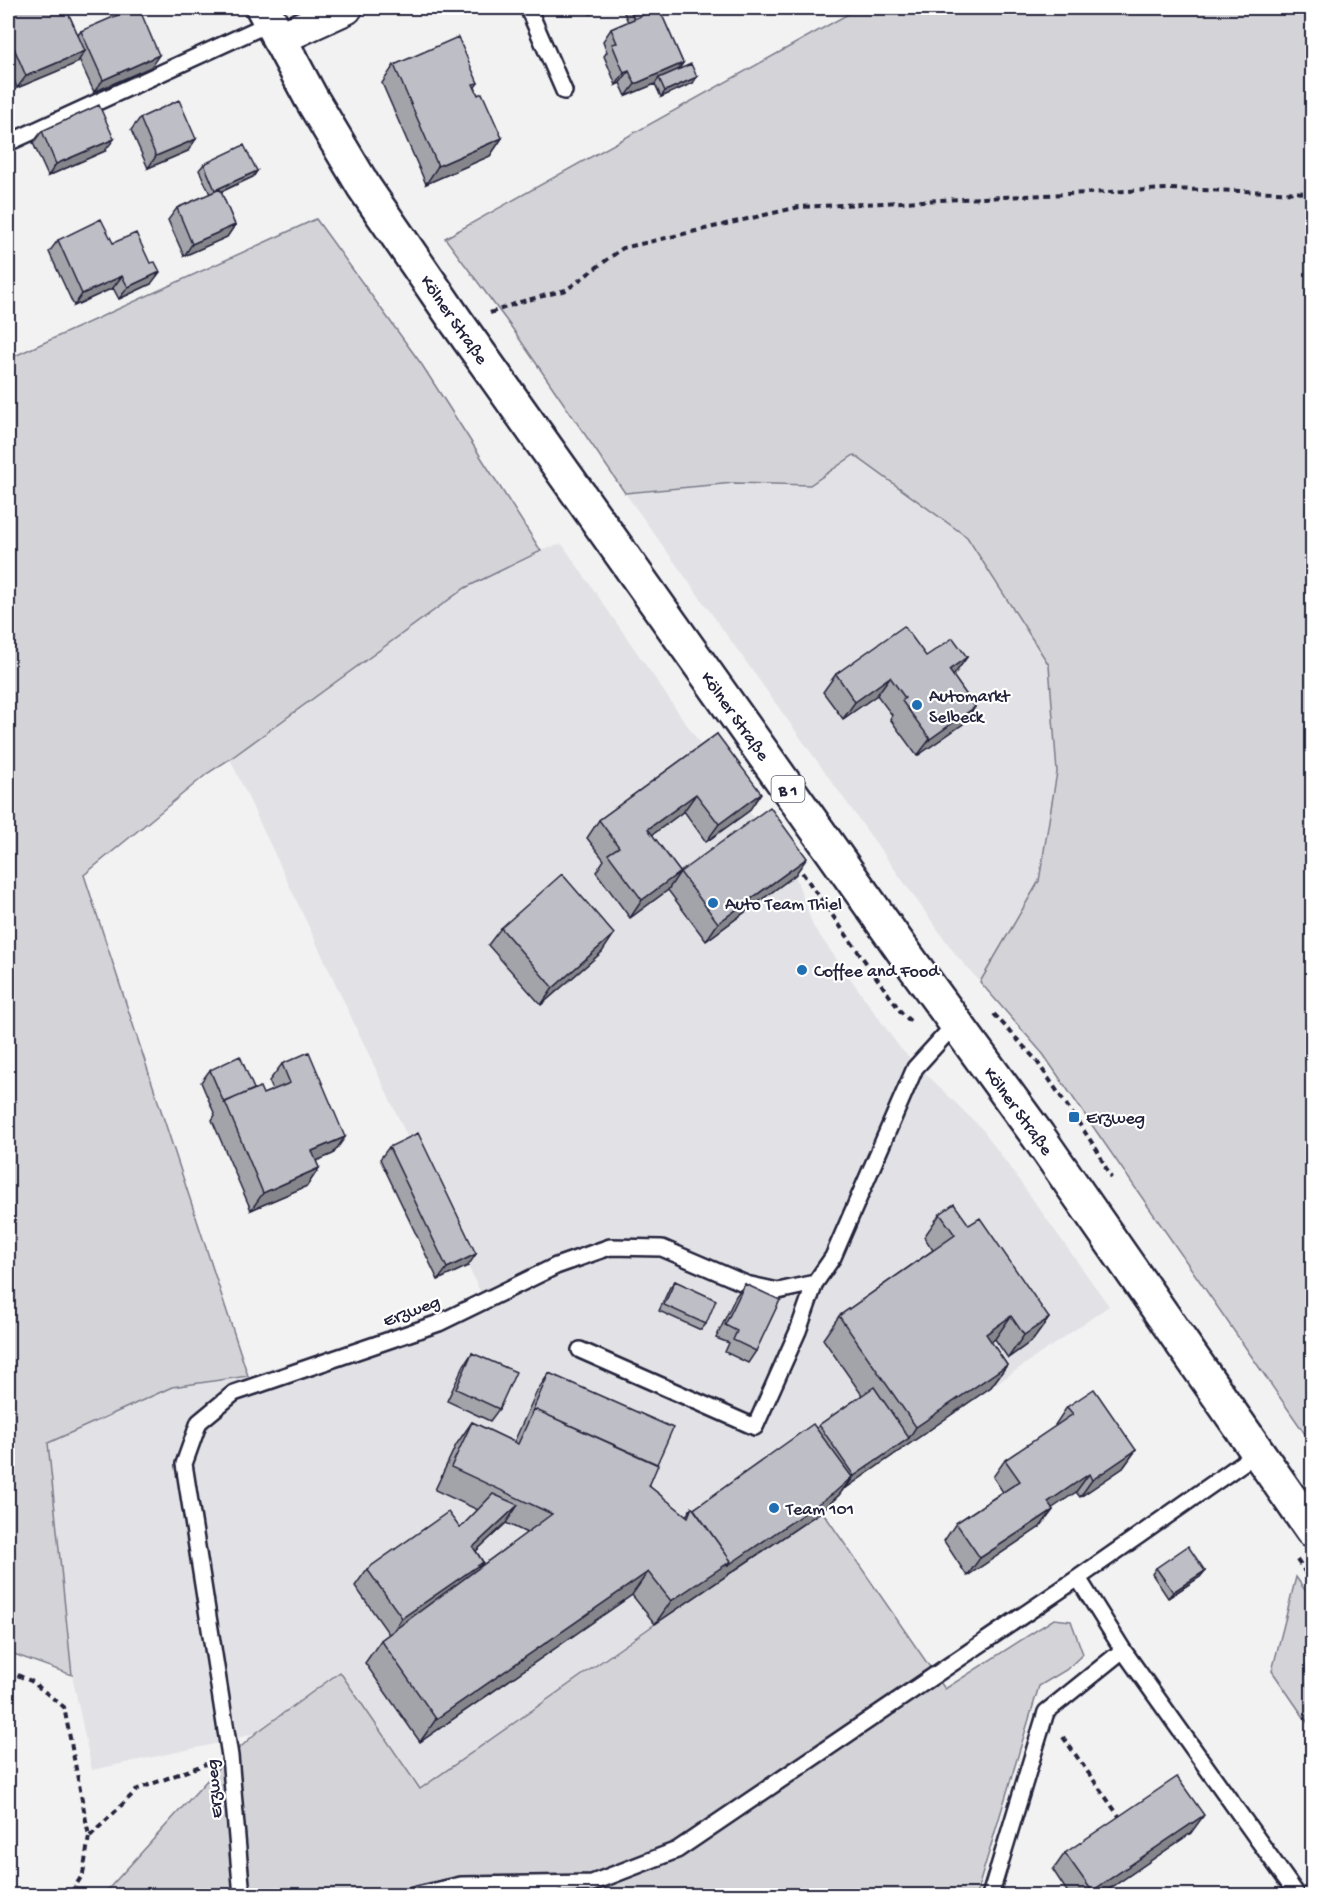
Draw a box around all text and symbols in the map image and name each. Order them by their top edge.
street label: Kölner Straße [415,272,492,370]
street label: Kölner Straße [695,669,773,766]
place label: Automarkt Selbeck [929,687,1011,729]
marker: Automarkt Selbeck [910,698,924,712]
road number: B 1 [772,776,804,802]
place label: Auto Team Thiel [725,895,842,916]
marker: Auto Team Thiel [706,896,720,910]
place label: Coffee and Food [814,962,940,983]
marker: Coffee and Food [795,963,809,977]
street label: Kölner Straße [978,1064,1057,1161]
place label: Erzweg [1086,1109,1145,1130]
marker: Erzweg [1067,1110,1081,1124]
street label: Erzweg [381,1292,443,1333]
place label: Team 101 [785,1500,854,1521]
marker: Team 101 [767,1501,781,1515]
street label: Erzweg [202,1758,229,1819]

